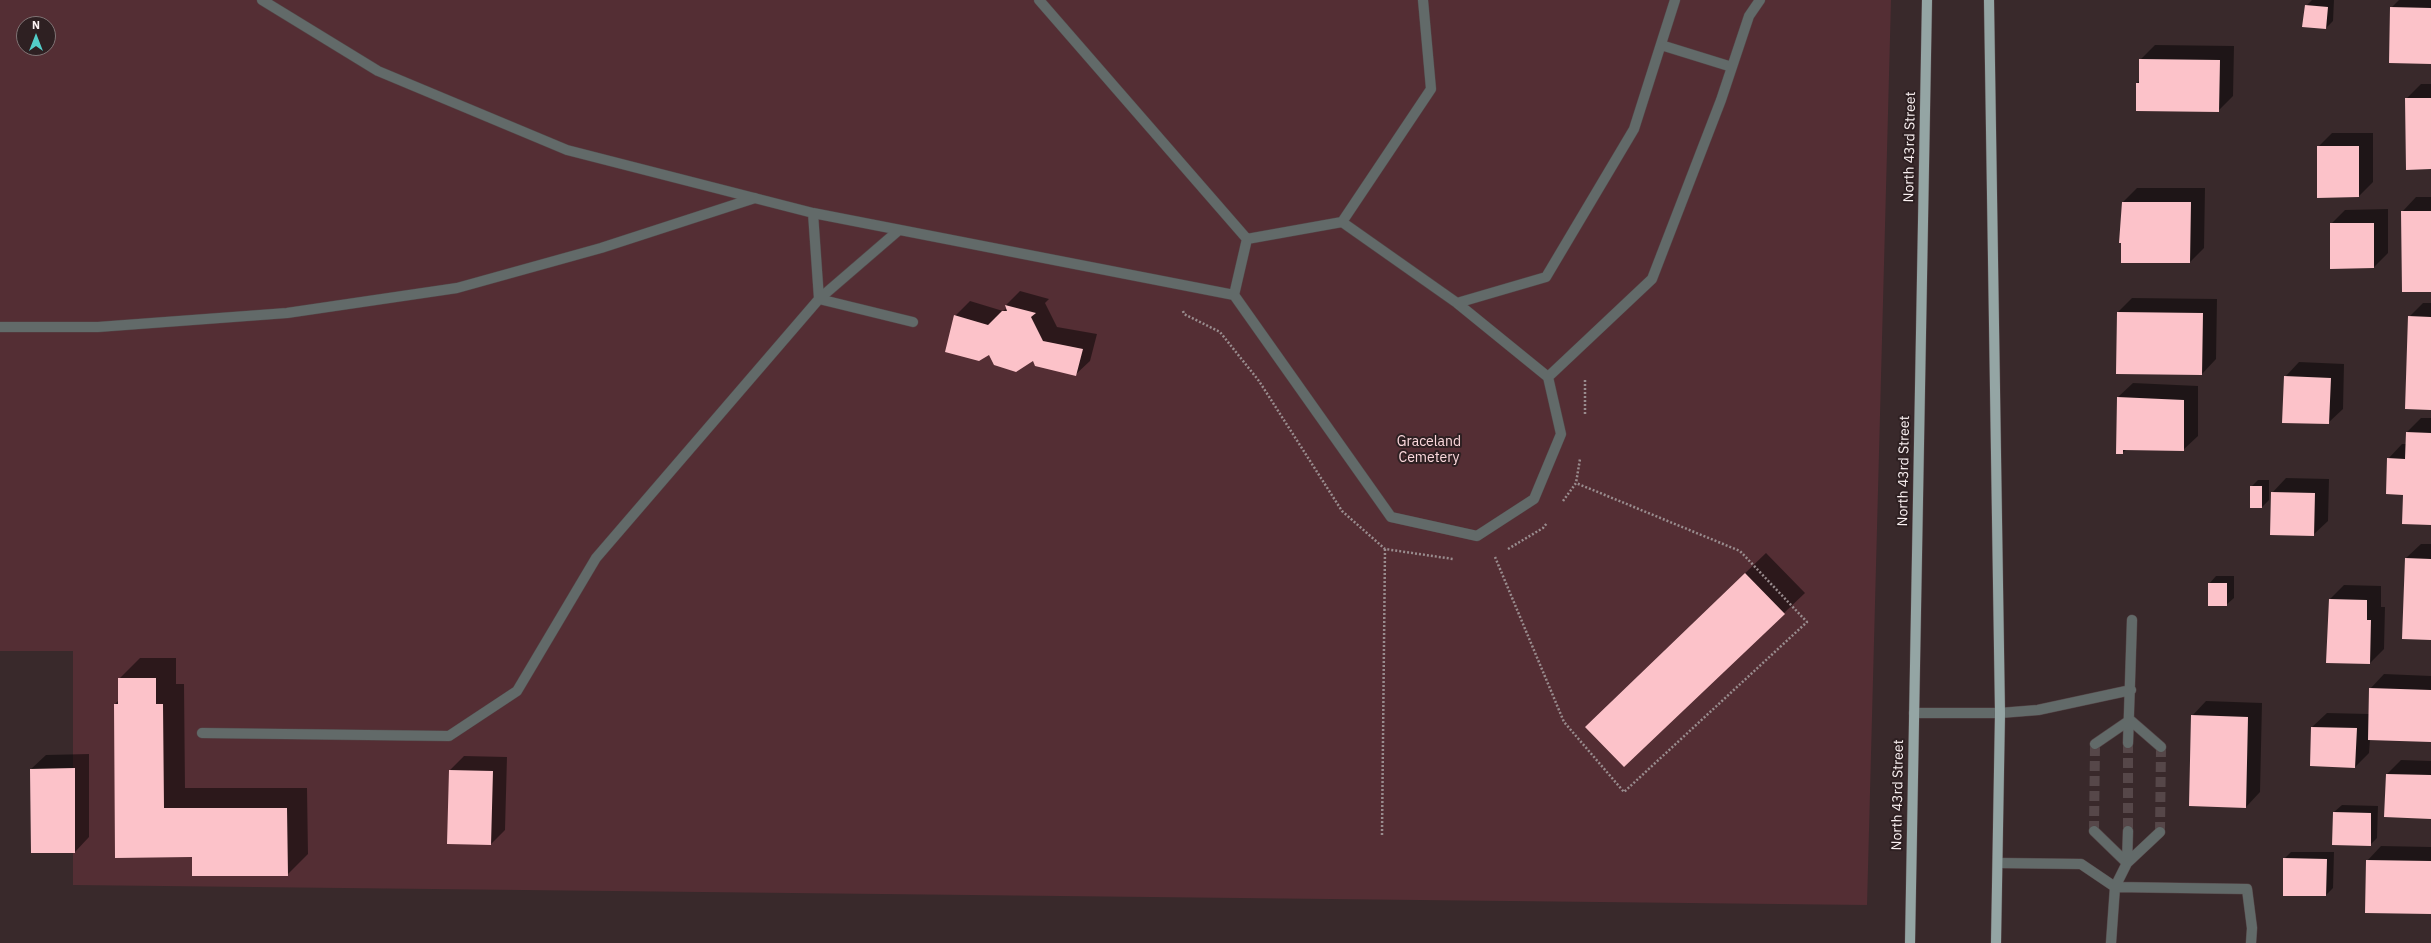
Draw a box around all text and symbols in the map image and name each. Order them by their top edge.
north arrow [16,16,56,56]
text: N [32,18,40,32]
street label: North 43rd Street [1901,91,1919,203]
street label: North 43rd Street [1895,415,1913,527]
park label: Graceland Cemetery [1397,434,1461,466]
street label: North 43rd Street [1889,739,1907,851]

